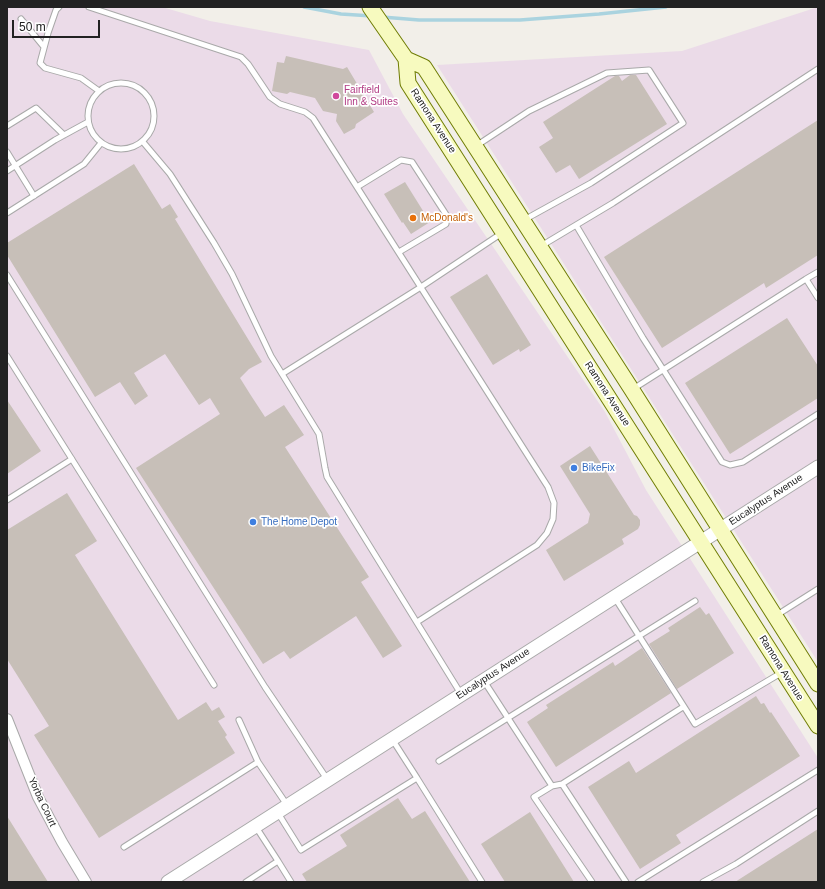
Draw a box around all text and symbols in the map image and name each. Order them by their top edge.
scale bar [14,12,102,38]
text: 50 m [19,20,46,34]
place label: Fairfield Inn & Suites [344,84,398,108]
street label: Ramona Avenue [408,87,458,155]
marker: Fairfield Inn & Suites [331,91,341,101]
place label: McDonald's [421,212,473,224]
marker: McDonald's [408,213,418,223]
street label: Ramona Avenue [582,360,632,428]
place label: BikeFix [582,462,615,474]
marker: BikeFix [569,463,579,473]
street label: Eucalyptus Avenue [727,472,805,528]
place label: The Home Depot [261,516,337,528]
marker: The Home Depot [248,517,258,527]
street label: Ramona Avenue [756,633,806,703]
street label: Eucalyptus Avenue [454,646,532,702]
street label: Yorba Court [25,775,59,829]

